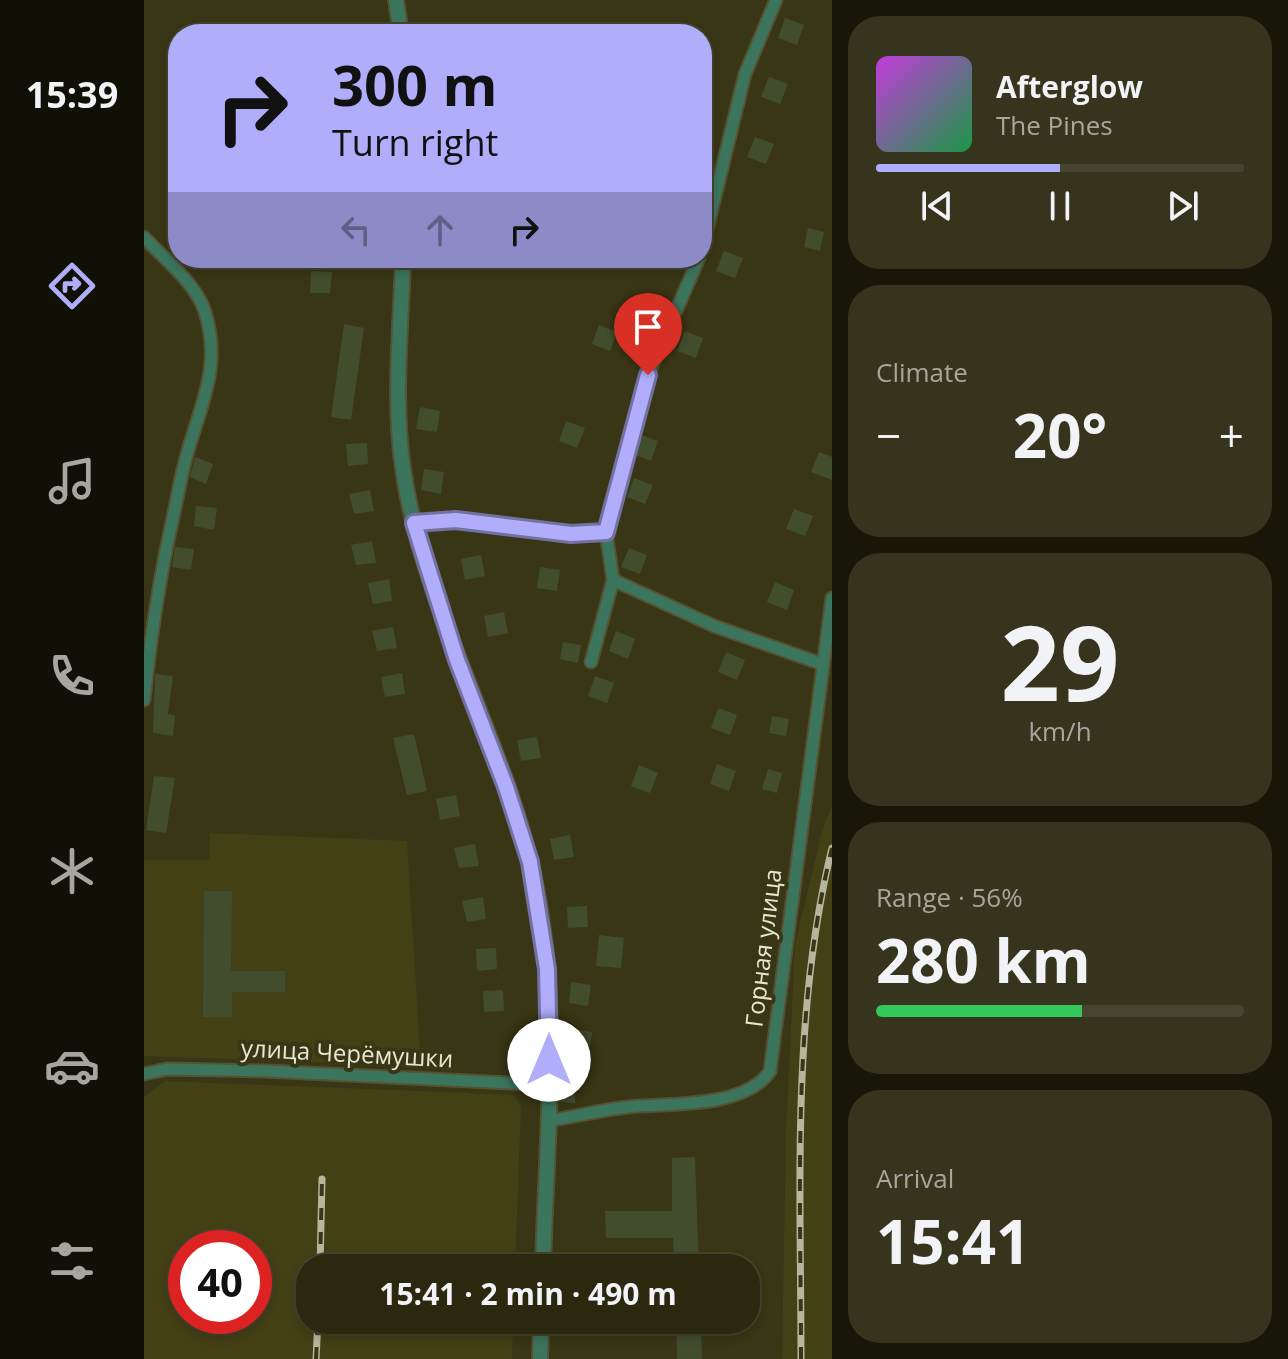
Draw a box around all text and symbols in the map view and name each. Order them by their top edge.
text: 300 m [332,46,498,122]
icon: right [200,56,304,160]
text: Afterglow [996,66,1143,107]
text: 15:39 [26,70,118,119]
text: The Pines [996,107,1113,143]
text: Turn right [332,118,498,167]
icon: previous [915,184,959,228]
icon: pause [1038,184,1082,228]
icon: next [1161,184,1205,228]
icon: left [334,208,378,252]
icon: ahead [418,208,462,252]
icon: right [502,208,546,252]
icon: directions [44,258,100,314]
pin [614,293,682,375]
icon: arrive [626,305,670,349]
text: Climate [876,354,968,390]
text: 20° [1013,394,1107,476]
text: − [876,405,901,465]
text: + [1219,405,1244,465]
icon: music [44,453,100,509]
text: 29 [1001,590,1119,731]
icon: phone [44,648,100,704]
text: km/h [1028,713,1092,749]
icon: climate [44,843,100,899]
street label: Горная улица [736,867,789,1029]
text: Range · 56% [876,879,1023,915]
text: 280 km [876,919,1091,1001]
position arrow [507,1018,591,1102]
street label: улица Черёмушки [240,1030,454,1075]
icon: car [44,1038,100,1094]
text: Arrival [876,1160,954,1196]
text: 15:41 [876,1200,1030,1282]
speed limit sign: 40 [168,1230,272,1334]
icon: filters [44,1233,100,1289]
text: 15:41 · 2 min · 490 m [379,1273,677,1314]

